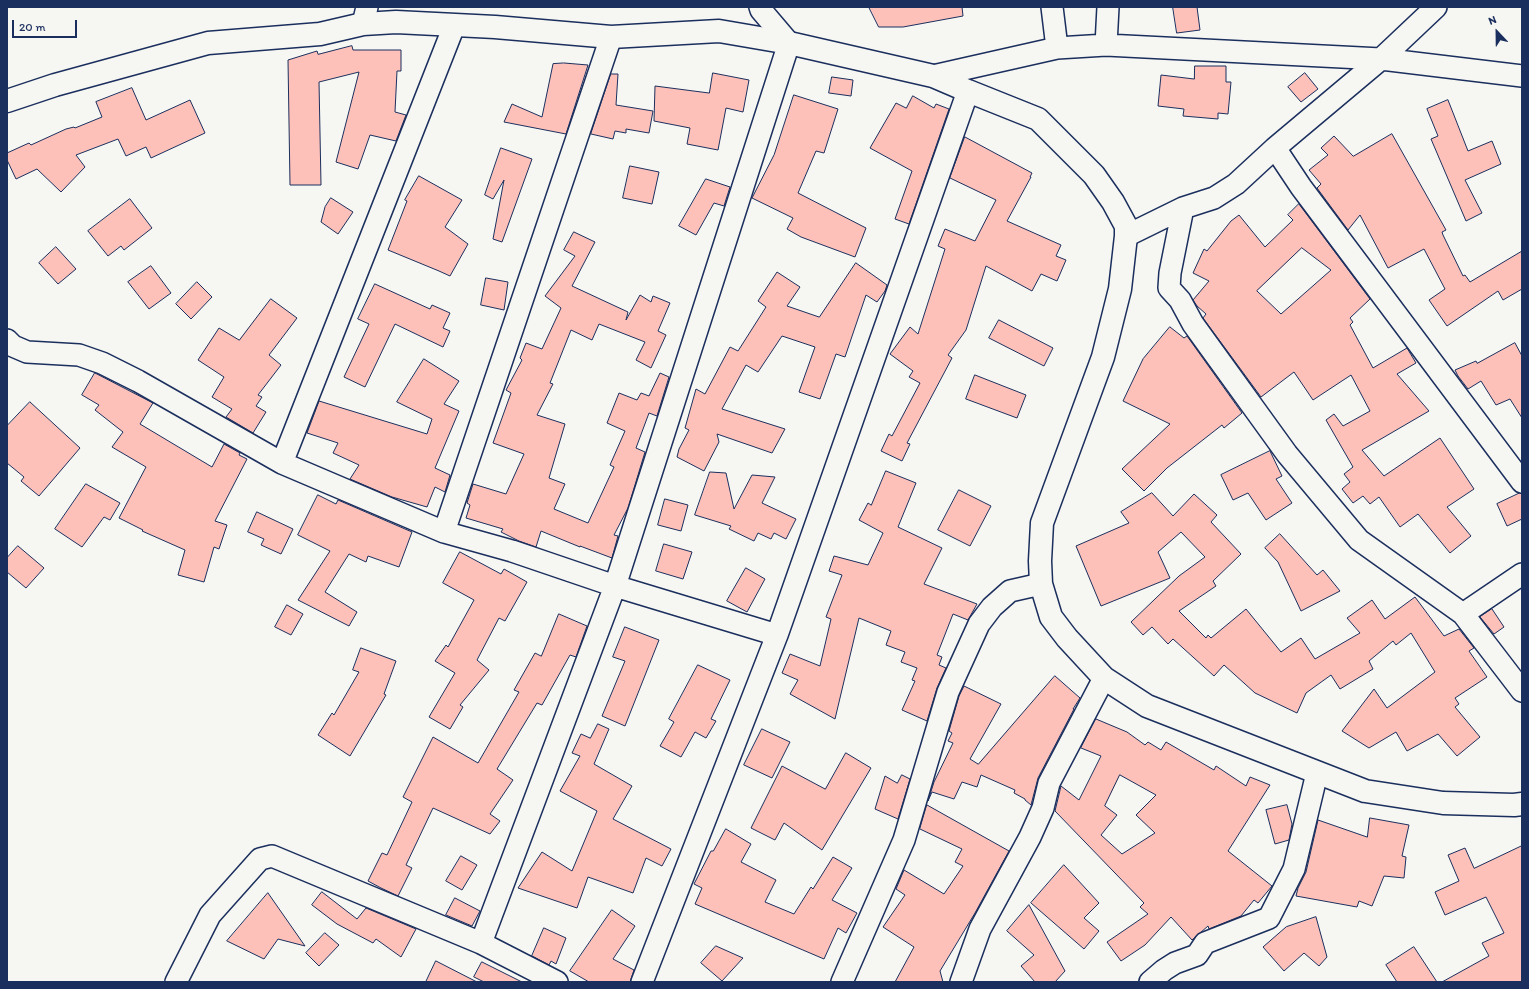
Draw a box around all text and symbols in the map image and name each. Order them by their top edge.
scale bar [14,12,79,38]
north arrow [1477,12,1517,52]
text: N [1486,13,1498,28]
text: 20 m [19,20,46,34]

